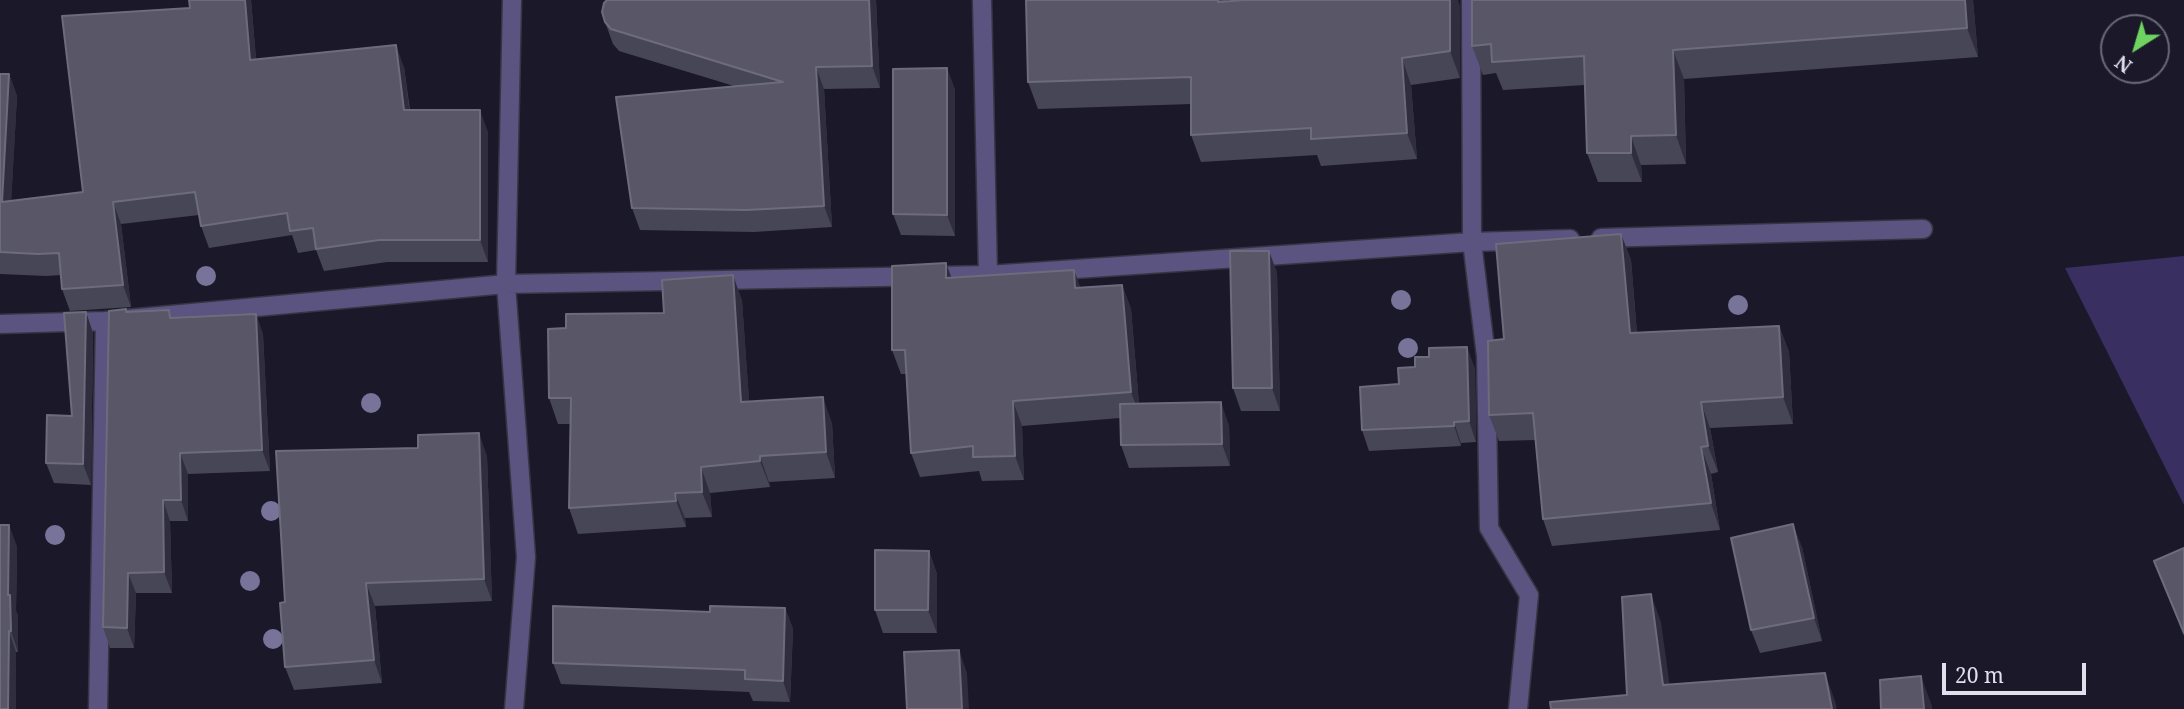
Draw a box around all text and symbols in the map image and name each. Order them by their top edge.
north arrow [2100,14,2170,84]
text: N [2110,49,2137,79]
scale bar [1946,650,2090,694]
text: 20 m [1955,661,2004,689]

